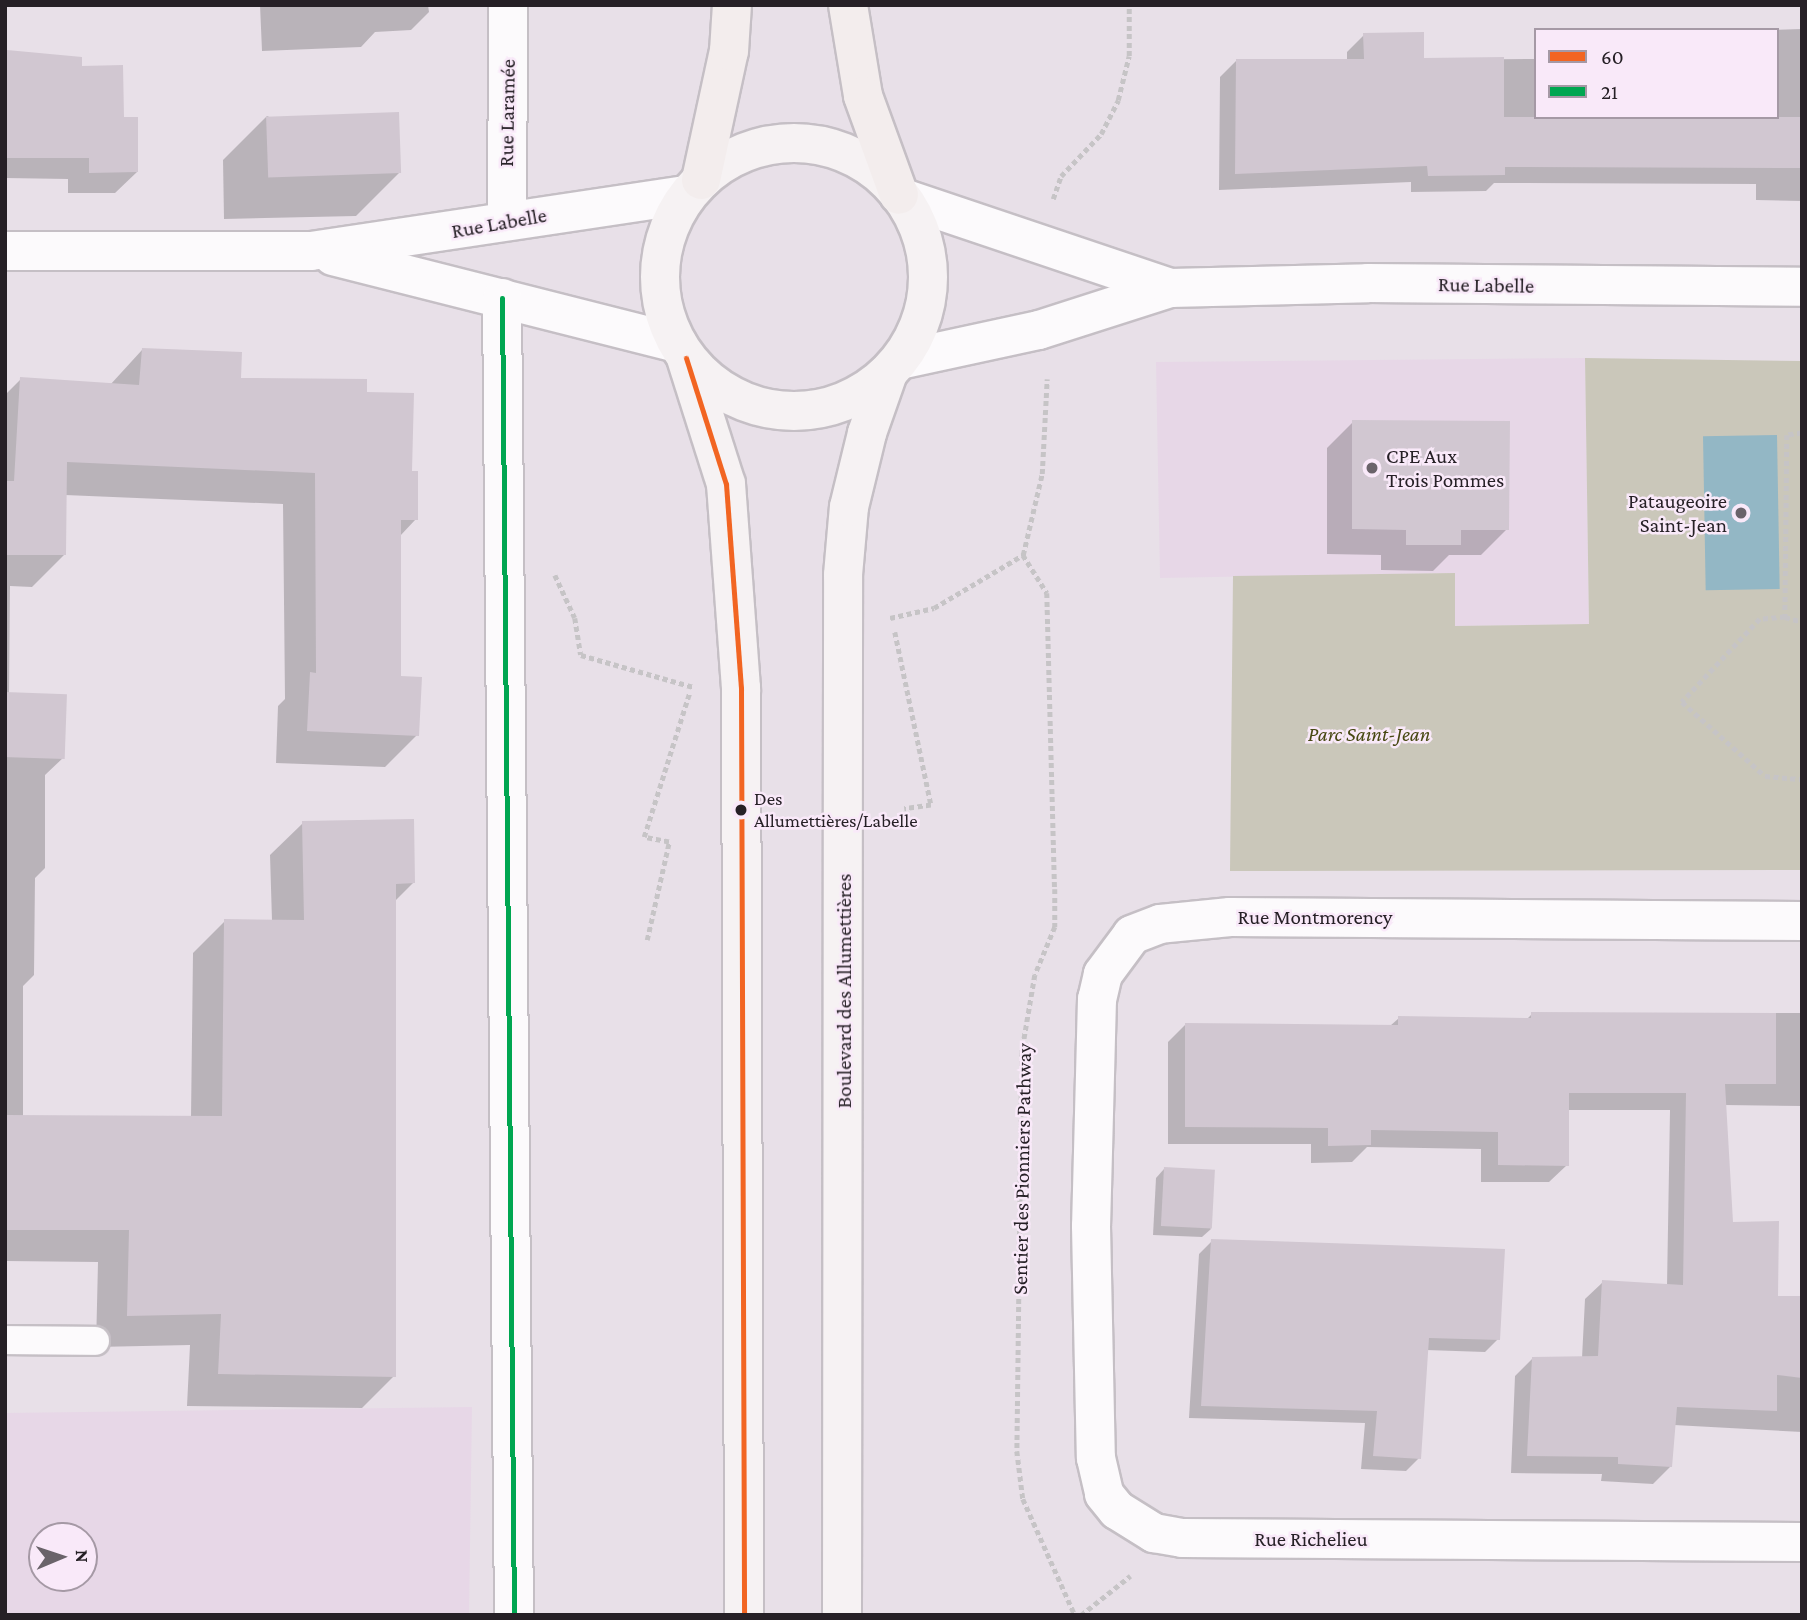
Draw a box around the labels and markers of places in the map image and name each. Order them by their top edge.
place label: CPE Aux Trois Pommes [1386,443,1504,493]
marker: CPE Aux Trois Pommes [1364,460,1380,476]
place label: Pataugeoire Saint-Jean [1628,488,1727,538]
marker: Pataugeoire Saint-Jean [1733,505,1749,521]
place label: Des Allumettières/Labelle [754,788,918,832]
marker: Des Allumettières/Labelle [734,803,748,817]

